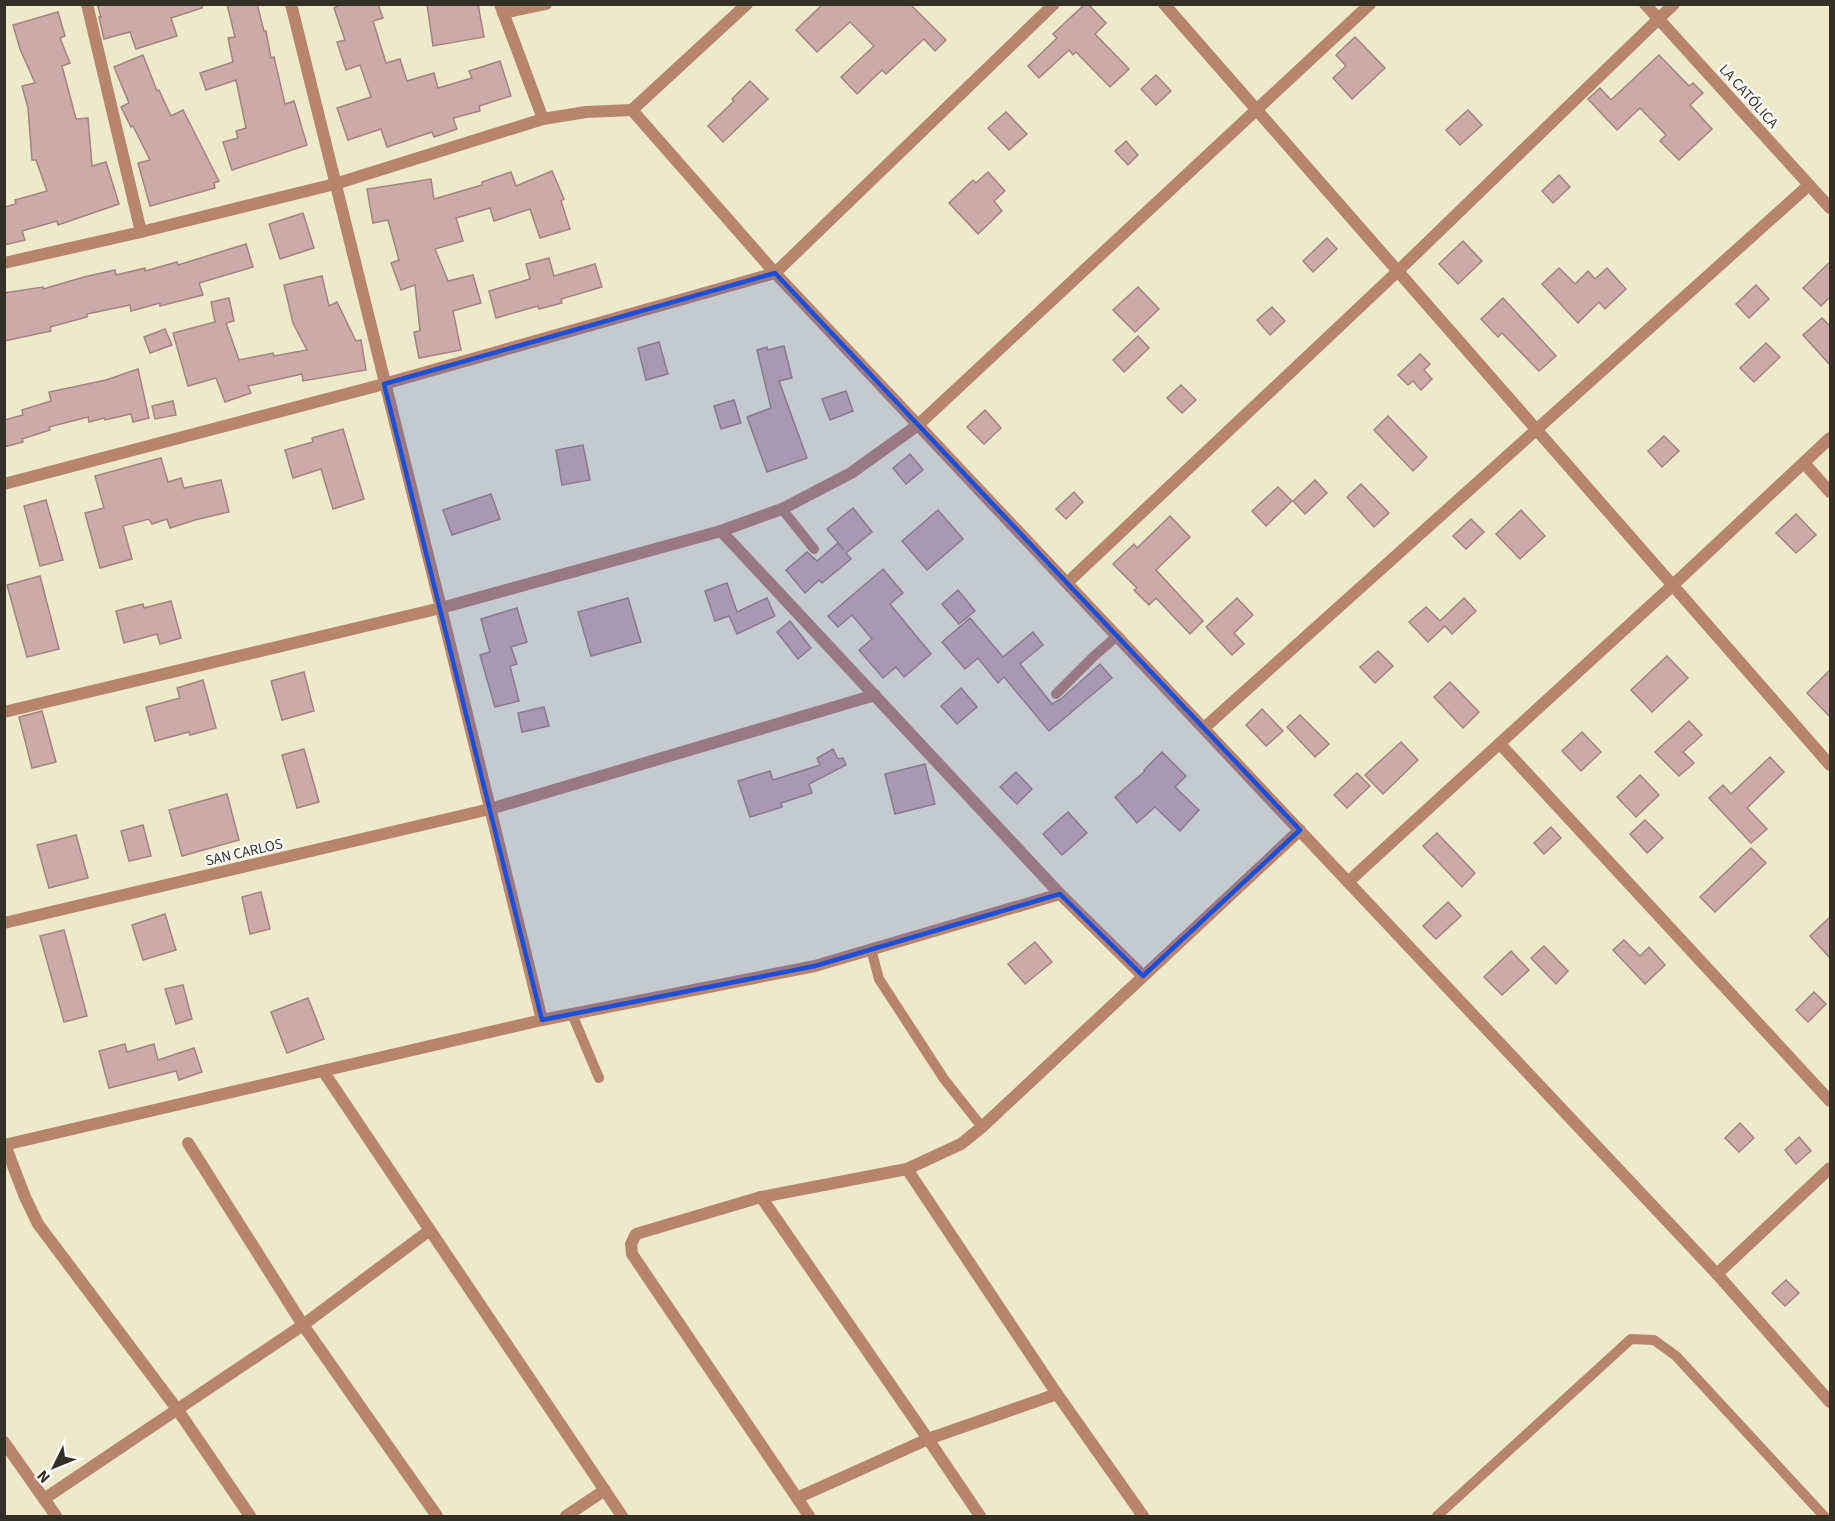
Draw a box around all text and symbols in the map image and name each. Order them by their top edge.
street label: LA CATÓLICA [1714,60,1784,134]
street label: SAN CARLOS [203,833,285,872]
north arrow [24,1437,84,1497]
text: N [32,1465,55,1488]

